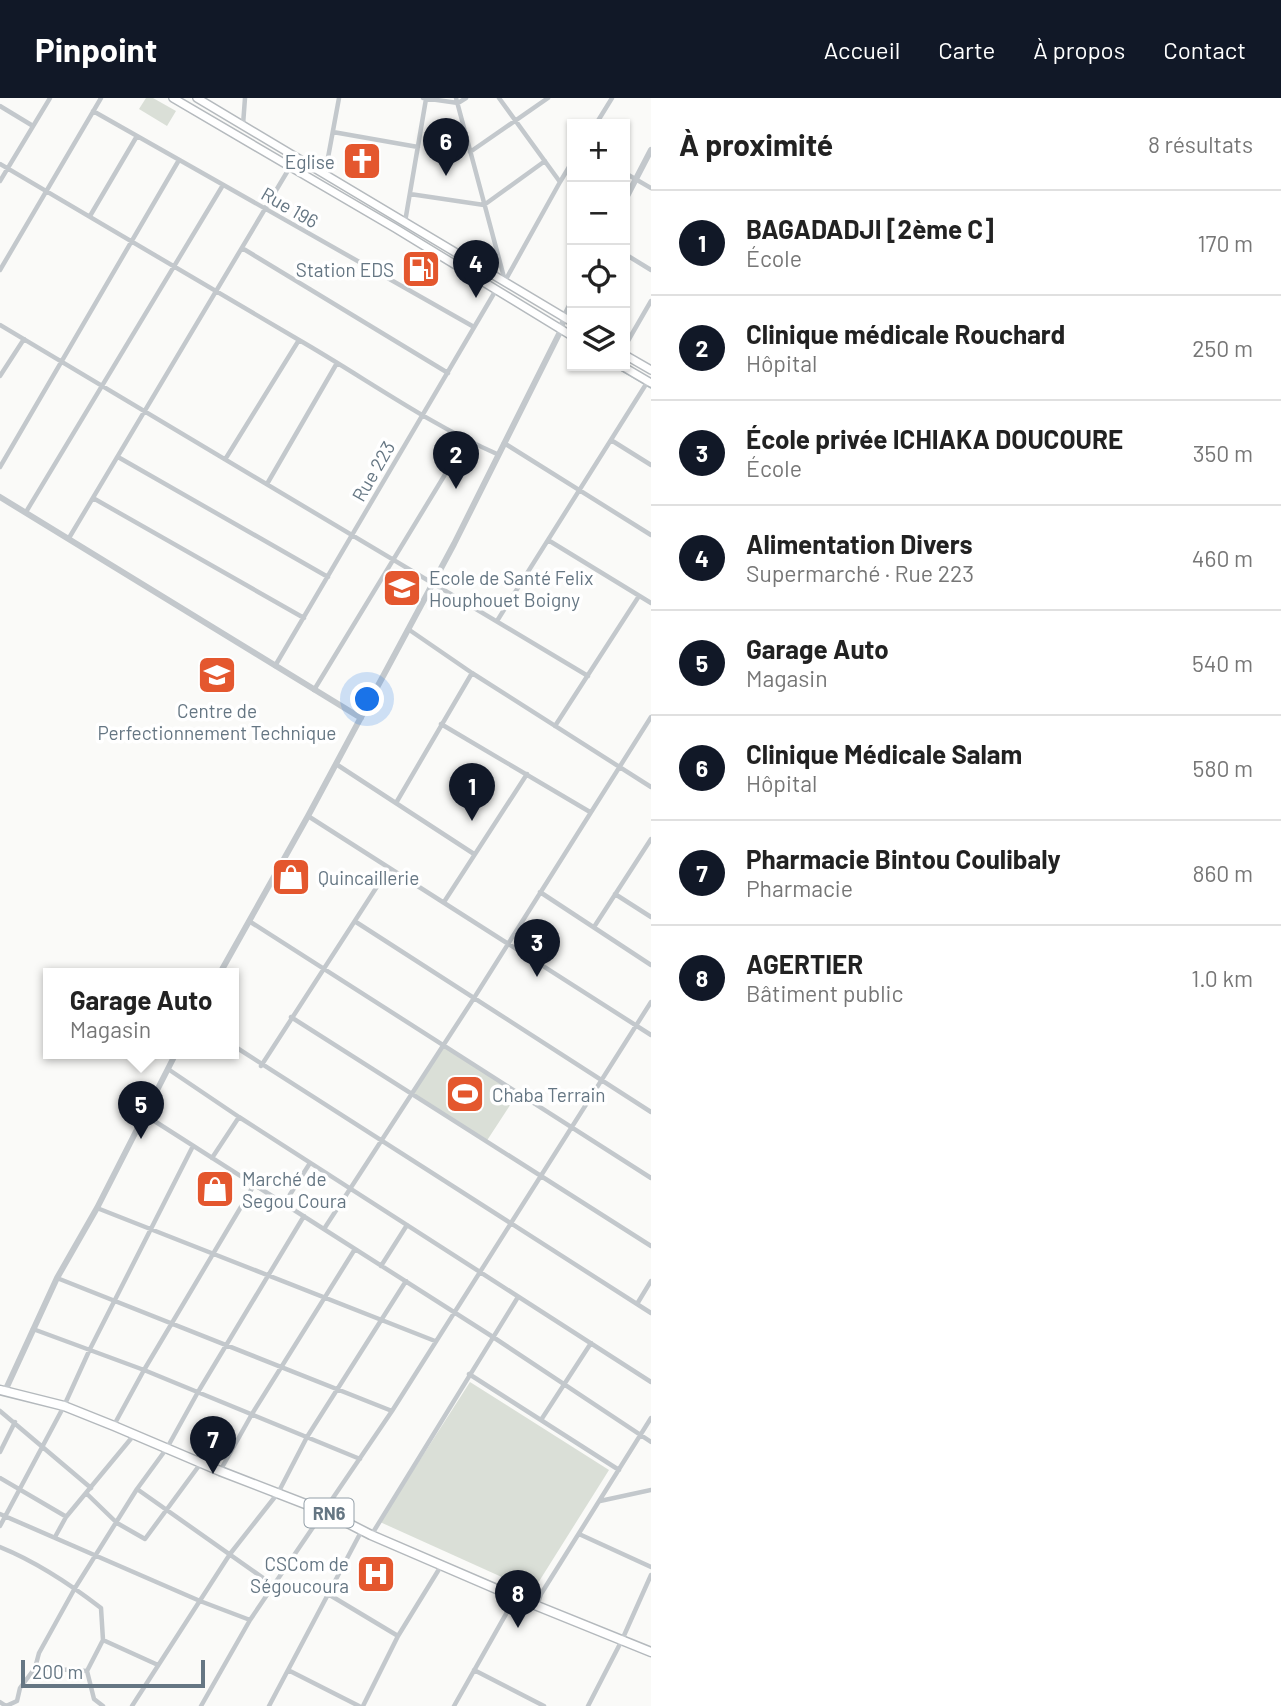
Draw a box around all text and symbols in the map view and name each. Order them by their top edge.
text: Pinpoint [35,29,157,69]
text: Accueil [824,35,900,64]
text: Carte [938,35,995,64]
text: À propos [1033,35,1125,64]
text: Contact [1163,35,1246,64]
pin: 6 [423,118,469,176]
map controls [567,119,630,371]
button: + [567,119,630,182]
text: À proximité [679,126,833,162]
text: 8 résultats [1148,130,1253,158]
church icon: Eglise [341,140,383,182]
place label: Eglise [285,150,335,173]
street label: Rue 196 [257,182,323,232]
button: − [567,182,630,245]
text: BAGADADJI [2ème C] [746,213,994,244]
text: 1 [698,229,706,257]
text: 170 m [1197,229,1253,257]
pin: 4 [453,240,499,298]
text: École [746,244,802,272]
button: locate [567,245,630,308]
fuel station icon: Station EDS [400,248,442,290]
place label: Station EDS [296,258,394,281]
button: layers [567,308,630,371]
text: Clinique médicale Rouchard [746,318,1065,349]
text: 2 [696,334,708,362]
text: 250 m [1192,334,1253,362]
text: Hôpital [746,349,817,377]
text: École privée ICHIAKA DOUCOURE [746,423,1123,454]
pin: 2 [433,431,479,489]
street label: Rue 223 [347,437,399,505]
text: 3 [696,439,708,467]
text: 350 m [1193,439,1253,467]
text: École [746,454,802,482]
text: Alimentation Divers [746,528,973,559]
text: 4 [695,544,709,572]
text: 460 m [1192,544,1253,572]
text: Supermarché · Rue 223 [746,559,974,587]
place label: Ecole de Santé Felix Houphouet Boigny [429,566,593,611]
school or university icon: Ecole de Santé Felix Houphouet Boigny [381,567,423,609]
text: Garage Auto [746,633,889,664]
text: 5 [696,649,708,677]
text: 540 m [1192,649,1253,677]
school or university icon: Centre de Perfectionnement Technique [196,654,238,696]
text: Magasin [746,664,828,692]
your location [350,682,384,716]
place label: Centre de Perfectionnement Technique [98,699,336,744]
text: Clinique Médicale Salam [746,738,1022,769]
text: 6 [696,754,708,782]
text: 580 m [1193,754,1253,782]
pin: 1 [449,763,495,821]
text: Hôpital [746,769,817,797]
text: Pharmacie Bintou Coulibaly [746,843,1061,874]
shop icon: Quincaillerie [270,856,312,898]
text: 7 [696,859,708,887]
text: 860 m [1193,859,1253,887]
place label: Quincaillerie [318,866,419,889]
text: Pharmacie [746,874,853,902]
pin: 3 [514,919,560,977]
text: AGERTIER [746,948,863,979]
text: 8 [696,964,708,992]
text: 1.0 km [1191,964,1253,992]
popup [43,968,239,1059]
text: Bâtiment public [746,979,903,1007]
text: Garage Auto [70,984,212,1015]
text: Magasin [70,1015,151,1043]
sports icon: Chaba Terrain [444,1073,486,1115]
pin: 5 [118,1081,164,1139]
place label: Chaba Terrain [492,1083,606,1106]
place label: Marché de Segou Coura [242,1167,346,1212]
shop icon: Marché de Segou Coura [194,1168,236,1210]
pin: 7 [190,1416,236,1474]
road number: RN6 [304,1498,354,1528]
place label: CSCom de Ségoucoura [250,1552,349,1597]
hospital icon: CSCom de Ségoucoura [355,1553,397,1595]
pin: 8 [495,1570,541,1628]
scale bar [21,1657,205,1689]
text: 200 m [32,1660,83,1683]

